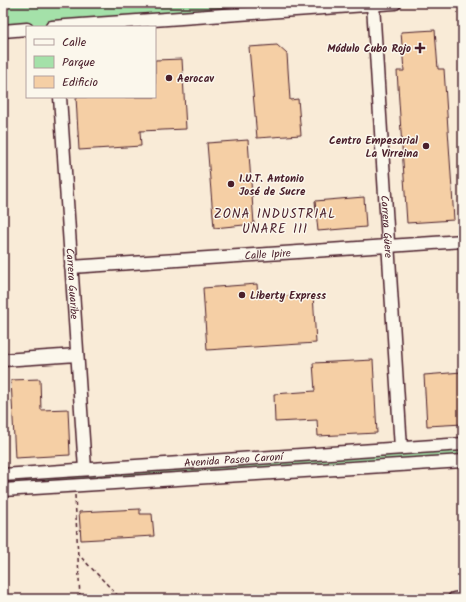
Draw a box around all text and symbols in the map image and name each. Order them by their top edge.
legend [26,26,156,98]
text: Calle [62,33,87,52]
place label: Módulo Cubo Rojo [327,40,411,58]
marker: Módulo Cubo Rojo [414,42,426,54]
text: Parque [62,53,96,72]
place label: Aerocav [177,70,214,88]
text: Edificio [62,73,98,92]
marker: Aerocav [164,73,174,83]
place label: Centro Empesarial La Virreina [329,132,418,163]
marker: Centro Empesarial La Virreina [421,141,431,151]
place label: I.U.T. Antonio José de Sucre [239,170,306,201]
marker: I.U.T. Antonio José de Sucre [226,179,236,189]
street label: Carrera Güere [375,195,397,259]
district label: ZONA INDUSTRIAL UNARE III [214,204,336,240]
street label: Calle Ipire [244,244,291,265]
street label: Carrera Guaribe [60,247,83,320]
place label: Liberty Express [250,287,327,305]
marker: Liberty Express [237,290,247,300]
street label: Avenida Paseo Caroní [184,448,286,473]

